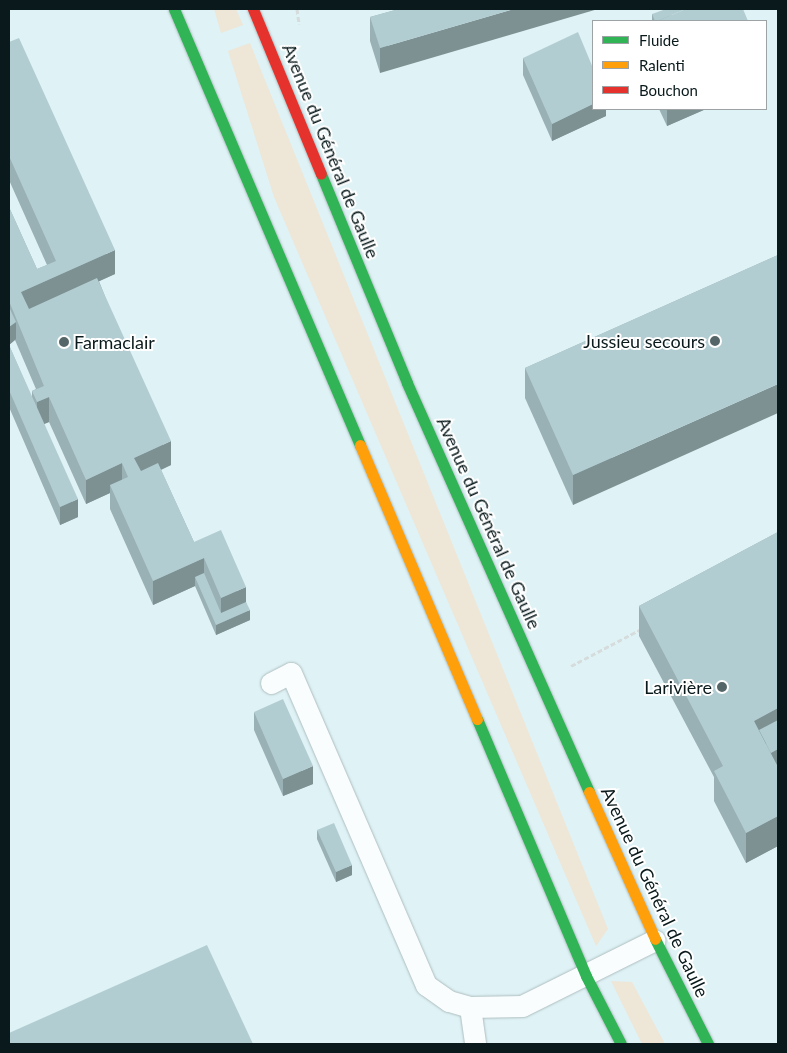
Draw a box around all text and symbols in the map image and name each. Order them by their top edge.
legend [592,20,767,110]
text: Fluide [639,31,679,49]
street label: Avenue du Général de Gaulle [278,41,384,261]
text: Ralenti [639,56,685,74]
text: Bouchon [639,81,698,99]
place label: Jussieu secours [583,330,705,352]
place label: Farmaclair [74,331,155,353]
marker: Jussieu secours [709,335,721,347]
marker: Farmaclair [58,336,70,348]
street label: Avenue du Général de Gaulle [432,414,546,632]
place label: Larivière [644,676,712,698]
marker: Larivière [716,681,728,693]
street label: Avenue du Général de Gaulle [597,783,713,1001]

